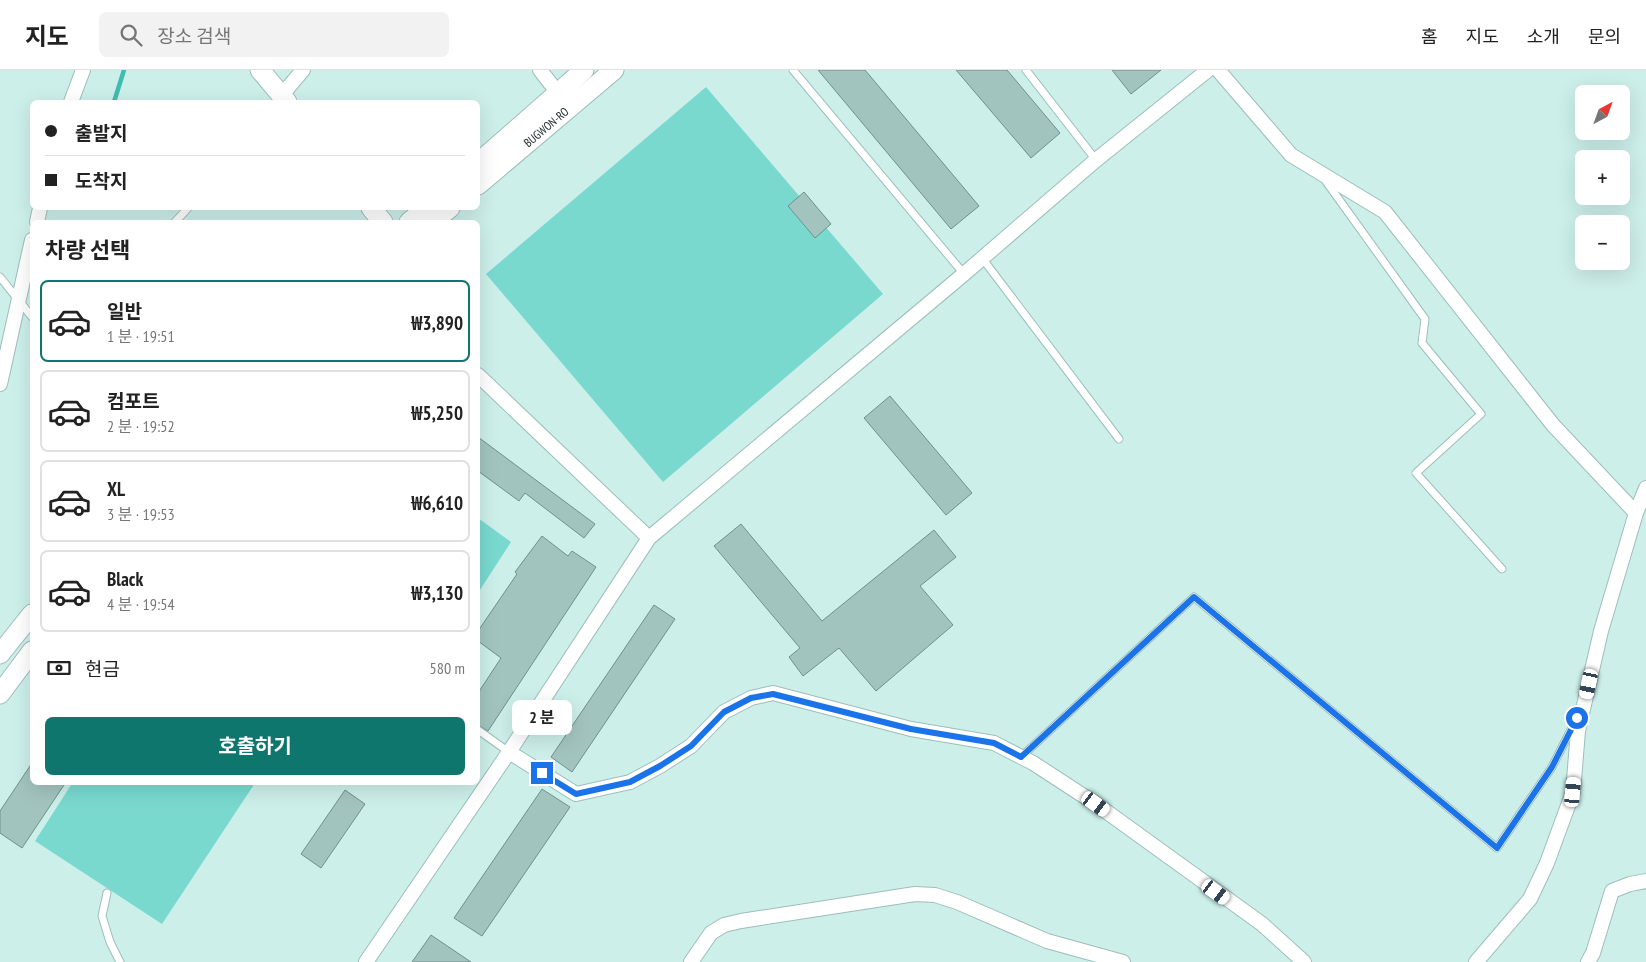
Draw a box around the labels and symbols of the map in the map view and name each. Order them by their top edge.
north arrow [1575,85,1630,140]
street label: BUGWON-RO [520,104,572,150]
car [1578,668,1599,700]
callout: 2 분 [512,700,572,736]
route start [1566,707,1588,729]
route end [531,762,553,784]
car [1564,776,1581,808]
car [1079,789,1112,819]
car [1199,877,1232,907]

